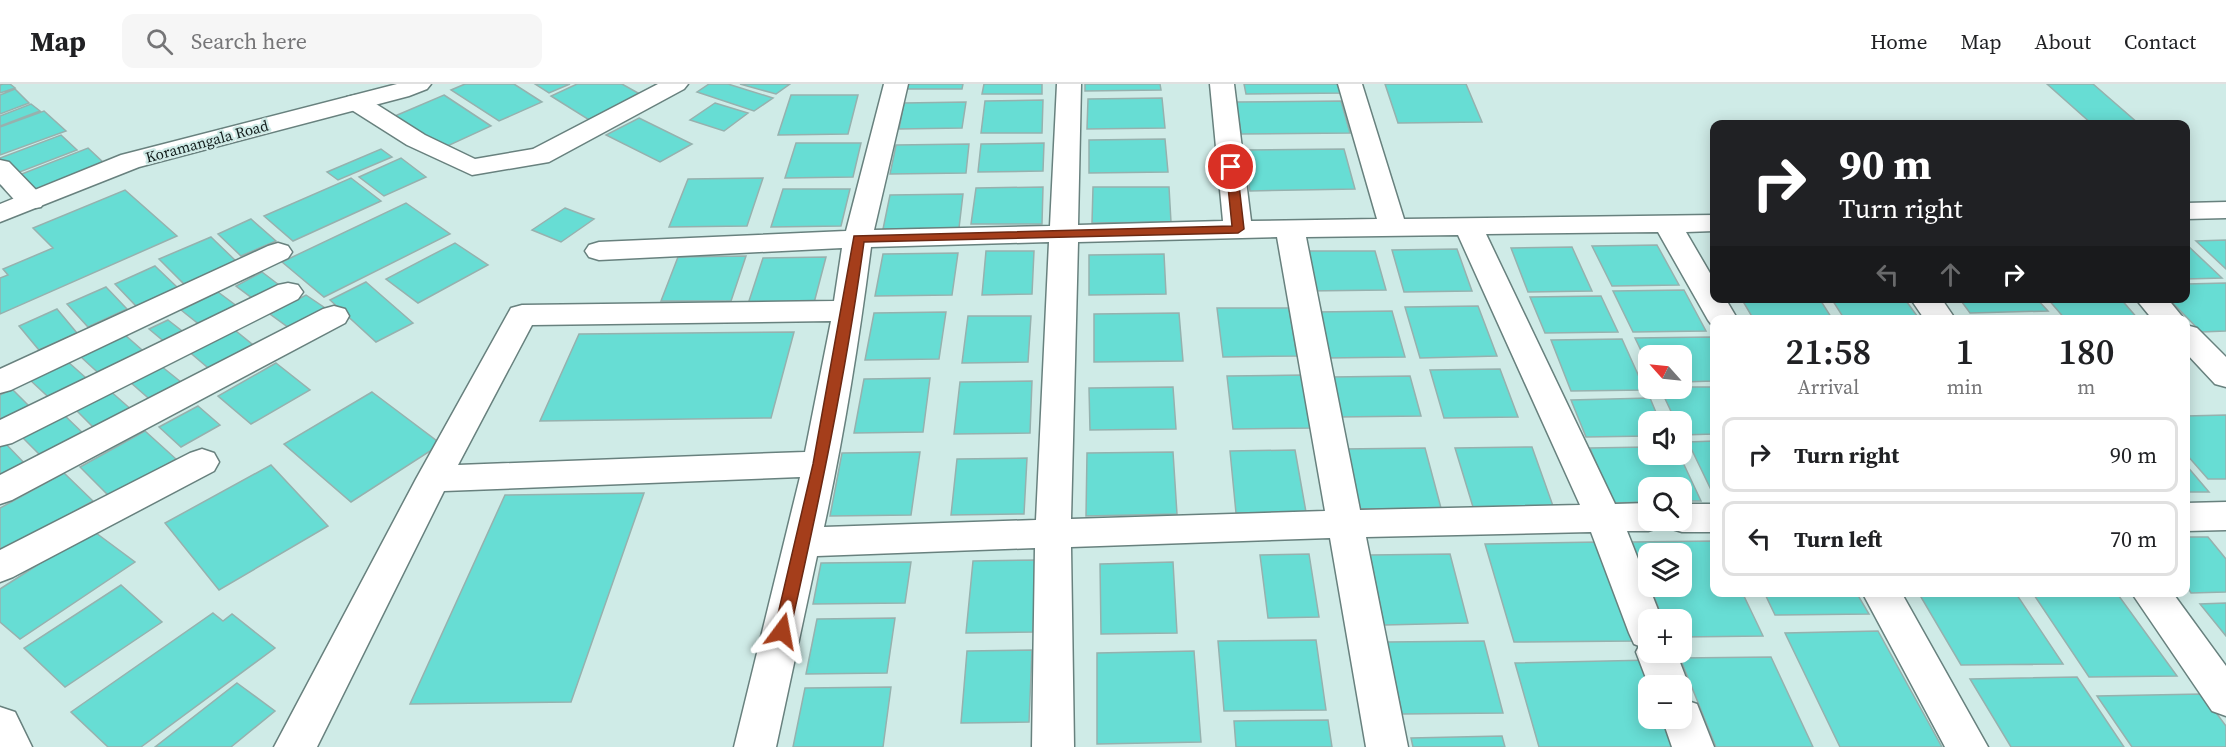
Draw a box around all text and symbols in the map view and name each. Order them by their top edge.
search box [122,14,542,68]
text: Map [30,22,86,60]
icon: search [143,25,176,58]
text: Search here [191,26,307,56]
text: Home [1870,27,1928,56]
text: Map [1961,27,2002,56]
text: About [2035,27,2091,56]
text: Contact [2124,27,2196,56]
street label: Koramangala Road [143,114,271,168]
text: 90 m [1839,135,1932,193]
pin [1205,141,1256,192]
icon: right [1740,144,1818,222]
icon: arrive [1214,150,1247,183]
text: Turn right [1839,190,1963,227]
icon: left [1871,258,1904,291]
icon: ahead [1934,258,1967,291]
icon: right [1997,258,2030,291]
text: 21:58 [1786,327,1871,376]
text: 1 [1955,327,1974,376]
text: 180 [2058,327,2114,376]
north arrow [1638,345,1692,399]
map controls [1638,345,1692,729]
text: Arrival [1797,373,1859,401]
text: min [1947,373,1983,401]
text: m [2077,373,2095,401]
button: sound [1638,411,1692,465]
icon: right [1743,438,1776,471]
text: Turn right [1794,440,1899,470]
text: 90 m [2110,440,2157,470]
button: search [1638,477,1692,531]
icon: left [1743,522,1776,555]
text: Turn left [1794,524,1882,554]
text: 70 m [2110,524,2157,554]
button: layers [1638,543,1692,597]
position arrow [750,599,814,663]
button: + [1638,609,1692,663]
button: − [1638,675,1692,729]

